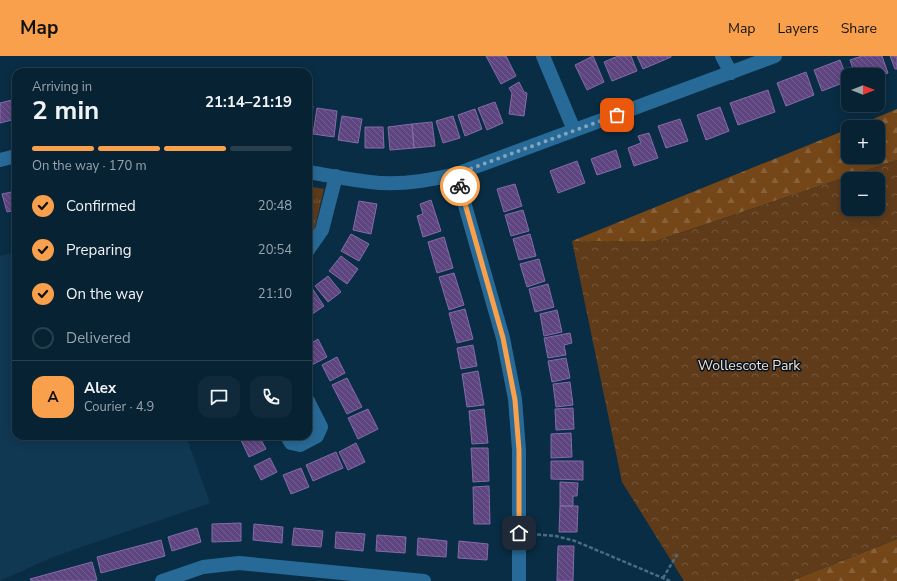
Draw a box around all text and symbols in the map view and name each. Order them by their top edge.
text: Map [20,15,58,41]
text: Map [728,19,755,38]
text: Layers [777,19,819,38]
text: Share [841,19,877,38]
north arrow [841,68,885,112]
map controls [841,68,885,216]
text: Arriving in [32,78,92,96]
text: 21:14–21:19 [205,92,292,112]
text: 2 min [32,93,99,128]
pin [600,98,634,132]
icon: bag [606,104,628,126]
button: + [841,120,885,164]
text: On the way · 170 m [32,157,147,175]
courier [440,166,480,206]
button: − [841,172,885,216]
icon: bike [449,175,471,197]
icon: check [32,195,54,217]
text: Confirmed [66,196,136,216]
text: 20:48 [258,197,292,215]
icon: check [32,239,54,261]
text: Preparing [66,240,131,260]
text: 20:54 [258,241,292,259]
icon: check [32,283,54,305]
text: On the way [66,284,144,304]
text: 21:10 [258,285,292,303]
text: Delivered [66,328,131,348]
park label: Wollescote Park [698,356,801,375]
button: chat [198,376,240,418]
button: phone [250,376,292,418]
text: Alex [84,378,116,398]
text: A [47,387,59,407]
text: Courier · 4.9 [84,398,154,416]
pin [502,516,536,550]
icon: home [508,522,530,544]

